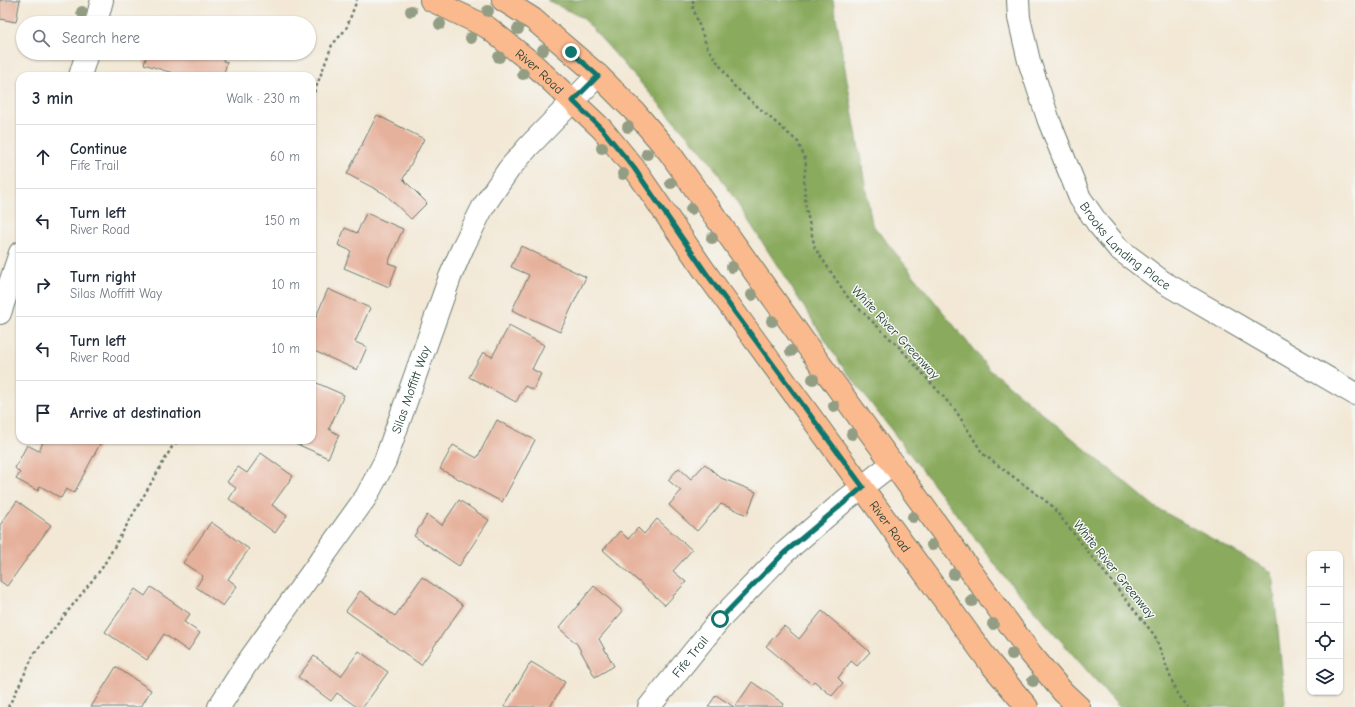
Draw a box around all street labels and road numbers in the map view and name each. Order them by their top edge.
street label: River Road [512,46,567,97]
street label: Brooks Landing Place [1077,199,1174,293]
street label: White River Greenway [849,283,943,382]
street label: Silas Moffitt Way [388,343,433,436]
street label: River Road [866,498,914,555]
street label: White River Greenway [1070,517,1159,621]
street label: Fife Trail [669,633,711,680]

